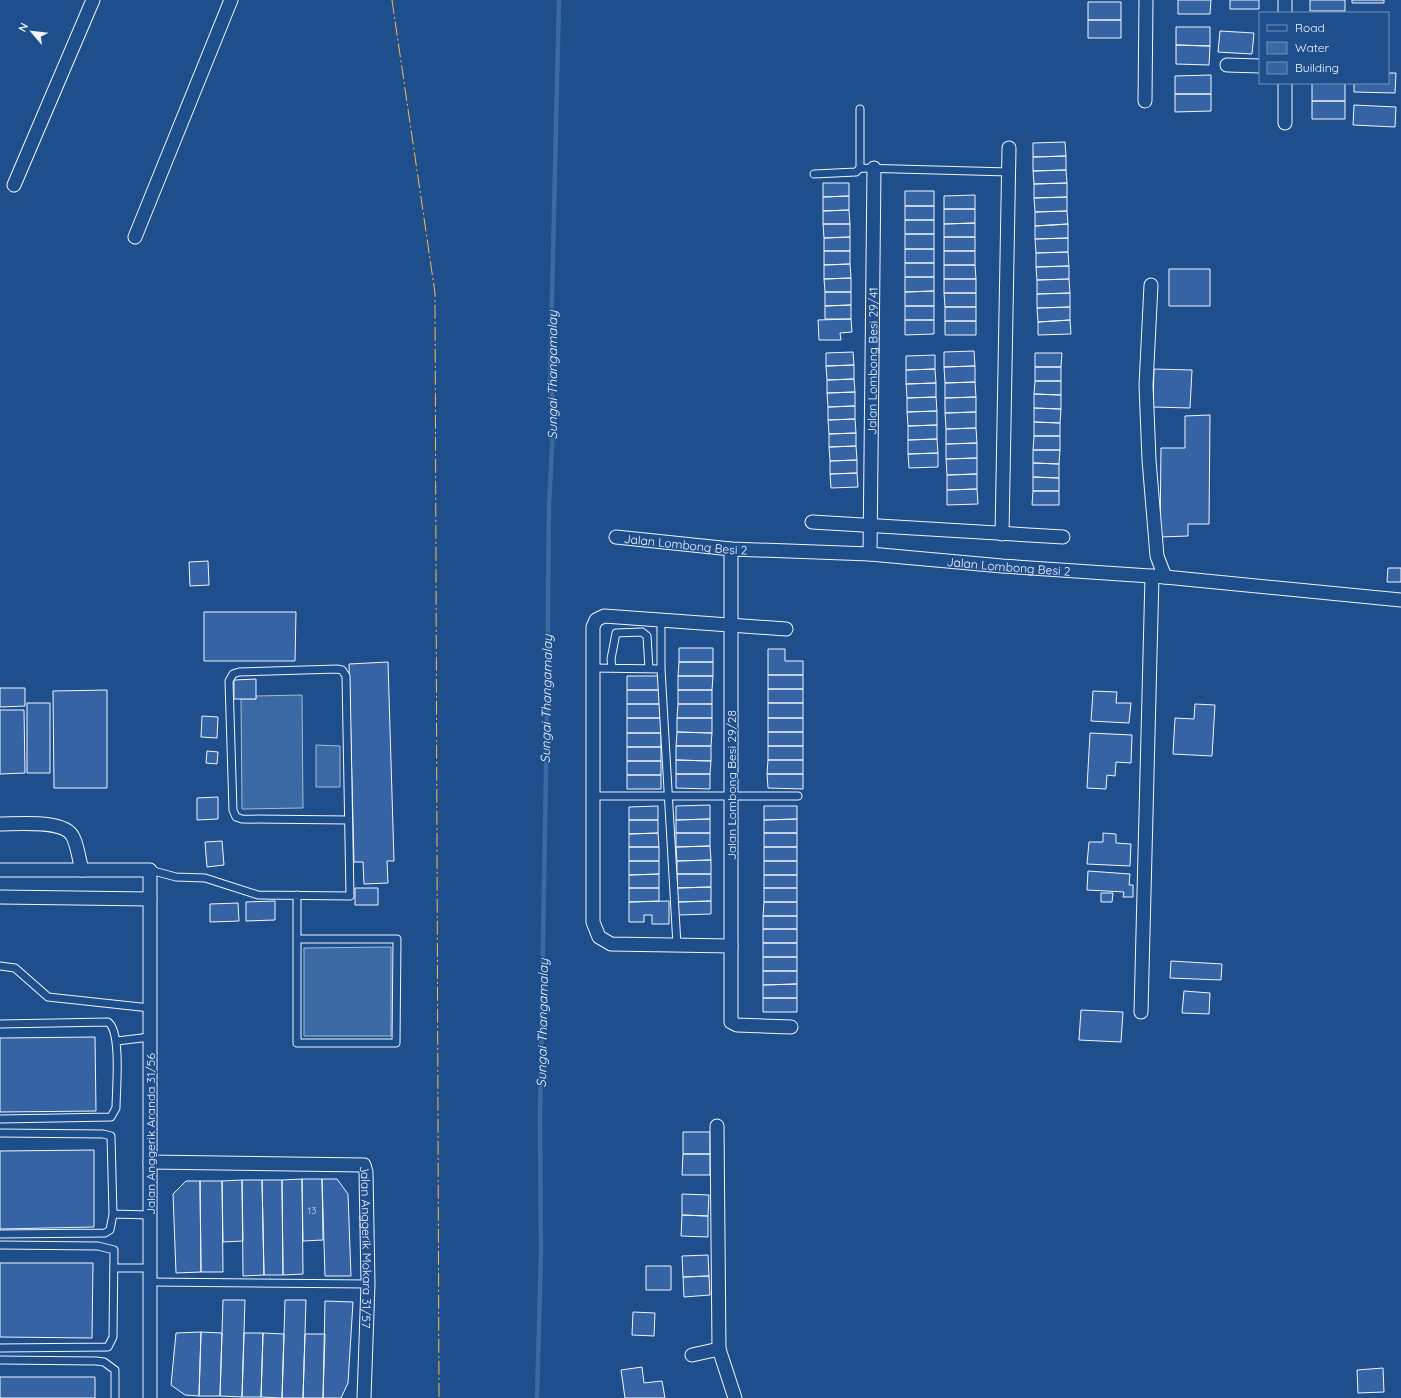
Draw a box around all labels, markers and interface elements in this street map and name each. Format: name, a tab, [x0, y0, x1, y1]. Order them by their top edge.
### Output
north arrow	[12, 12, 52, 52]
legend	[1259, 12, 1389, 84]
text: N	[15, 20, 31, 34]
text: Road	[1295, 20, 1325, 35]
text: Water	[1295, 40, 1330, 55]
text: Building	[1295, 60, 1339, 75]
street label: Jalan Lombong Besi 29/41	[864, 287, 880, 435]
water label: Sungai Thangamalay	[544, 310, 560, 440]
street label: Jalan Lombong Besi 2	[623, 530, 748, 557]
street label: Jalan Lombong Besi 2	[946, 554, 1071, 578]
water label: Sungai Thangamalay	[537, 634, 555, 764]
street label: Jalan Lombong Besi 29/28	[724, 710, 739, 860]
water label: Sungai Thangamalay	[533, 958, 551, 1088]
street label: Jalan Anggerik Aranda 31/56	[143, 1053, 158, 1215]
street label: Jalan Anggerik Mokara 31/57	[357, 1163, 376, 1329]
house number: 13	[308, 1204, 316, 1217]

